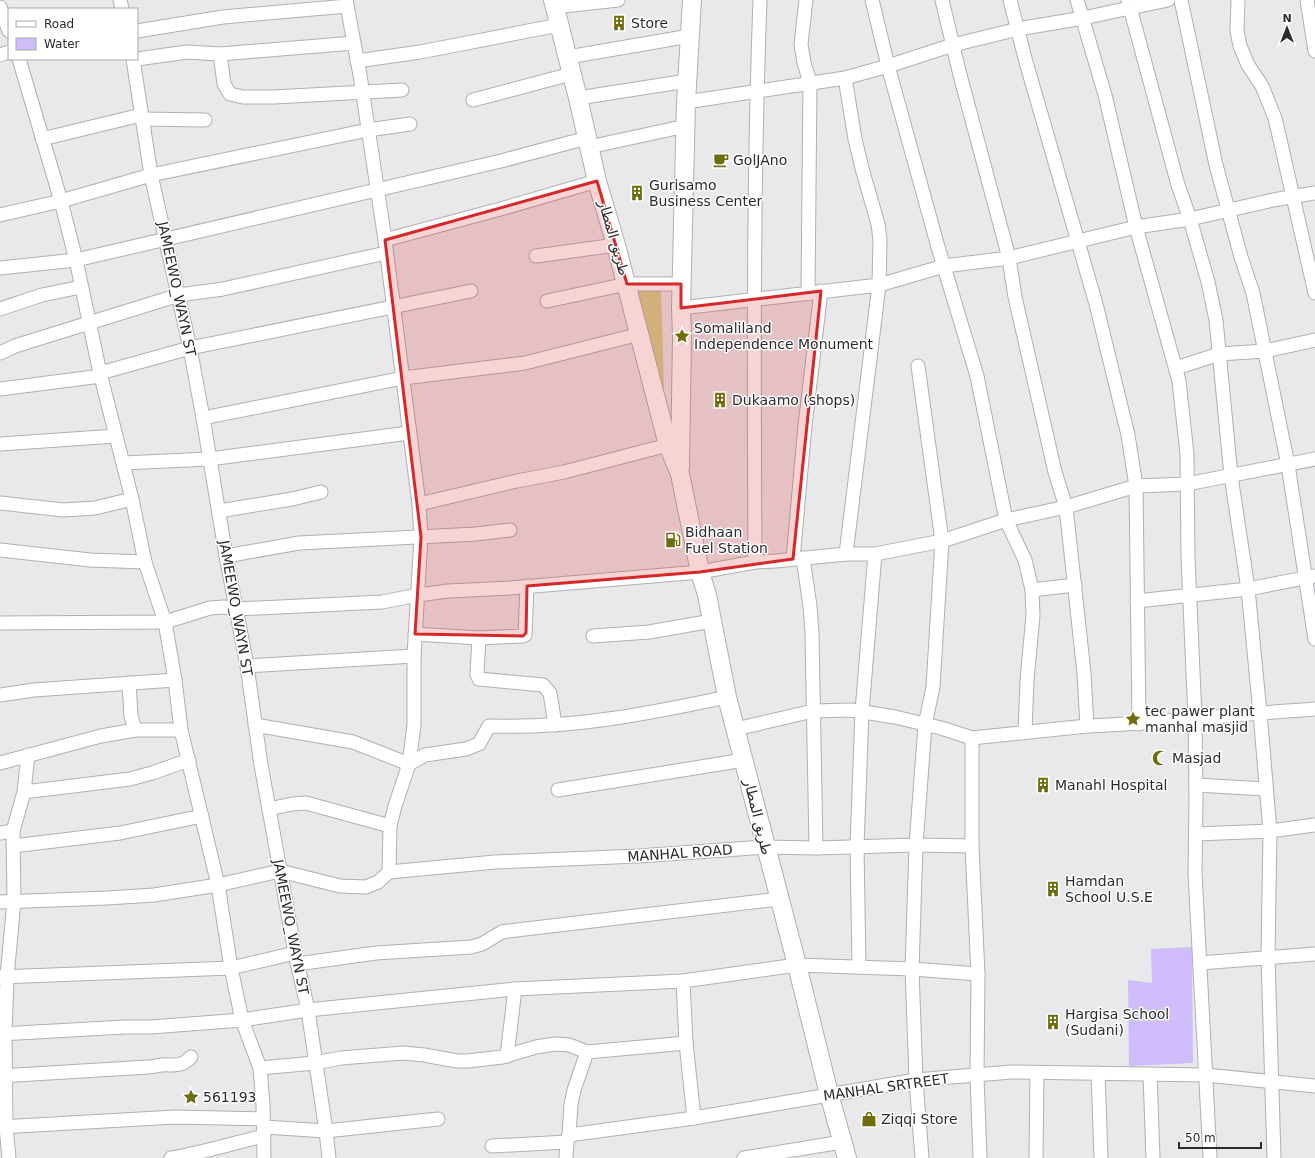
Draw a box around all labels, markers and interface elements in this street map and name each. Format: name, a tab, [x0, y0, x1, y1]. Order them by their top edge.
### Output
legend	[8, 8, 138, 60]
north arrow	[1267, 8, 1307, 48]
text: N	[1282, 12, 1292, 25]
building icon: Store	[610, 14, 628, 32]
place label: Store	[631, 15, 668, 31]
text: Road	[44, 17, 74, 31]
text: Water	[44, 37, 80, 51]
cafe icon: GolJAno	[712, 151, 730, 169]
place label: GolJAno	[733, 152, 787, 168]
place label: Gurisamo Business Center	[649, 177, 763, 209]
building icon: Gurisamo Business Center	[628, 184, 646, 202]
street label: طريق المطار	[594, 198, 632, 278]
street label: JAMEEWO_WAYN ST	[155, 219, 199, 358]
place label: Somaliland Independence Monument	[694, 320, 874, 352]
place icon: Somaliland Independence Monument	[673, 327, 691, 345]
building icon: Dukaamo (shops)	[711, 391, 729, 409]
place label: Dukaamo (shops)	[732, 392, 855, 408]
place label: Bidhaan Fuel Station	[685, 524, 768, 556]
fuel station icon: Bidhaan Fuel Station	[664, 531, 682, 549]
street label: JAMEEWO_WAYN ST	[216, 538, 256, 678]
place label: tec pawer plant manhal masjid	[1145, 703, 1255, 735]
place icon: tec pawer plant manhal masjid	[1124, 710, 1142, 728]
mosque icon: Masjad	[1151, 749, 1169, 767]
place label: Masjad	[1172, 750, 1221, 766]
street label: طريق المطار	[740, 776, 775, 857]
building icon: Manahl Hospital	[1034, 776, 1052, 794]
place label: Manahl Hospital	[1055, 777, 1167, 793]
street label: MANHAL ROAD	[627, 841, 733, 865]
street label: JAMEEWO_WAYN ST	[270, 857, 312, 996]
place label: Hamdan School U.S.E	[1065, 873, 1153, 905]
building icon: Hamdan School U.S.E	[1044, 880, 1062, 898]
place label: Hargisa School (Sudani)	[1065, 1006, 1169, 1038]
building icon: Hargisa School (Sudani)	[1044, 1013, 1062, 1031]
street label: MANHAL SRTREET	[822, 1070, 950, 1104]
place icon: 561193	[182, 1088, 200, 1106]
place label: 561193	[203, 1089, 256, 1105]
shop icon: Ziqqi Store	[860, 1110, 878, 1128]
place label: Ziqqi Store	[881, 1111, 958, 1127]
scale bar	[1179, 1124, 1261, 1150]
text: 50 m	[1185, 1131, 1216, 1145]

